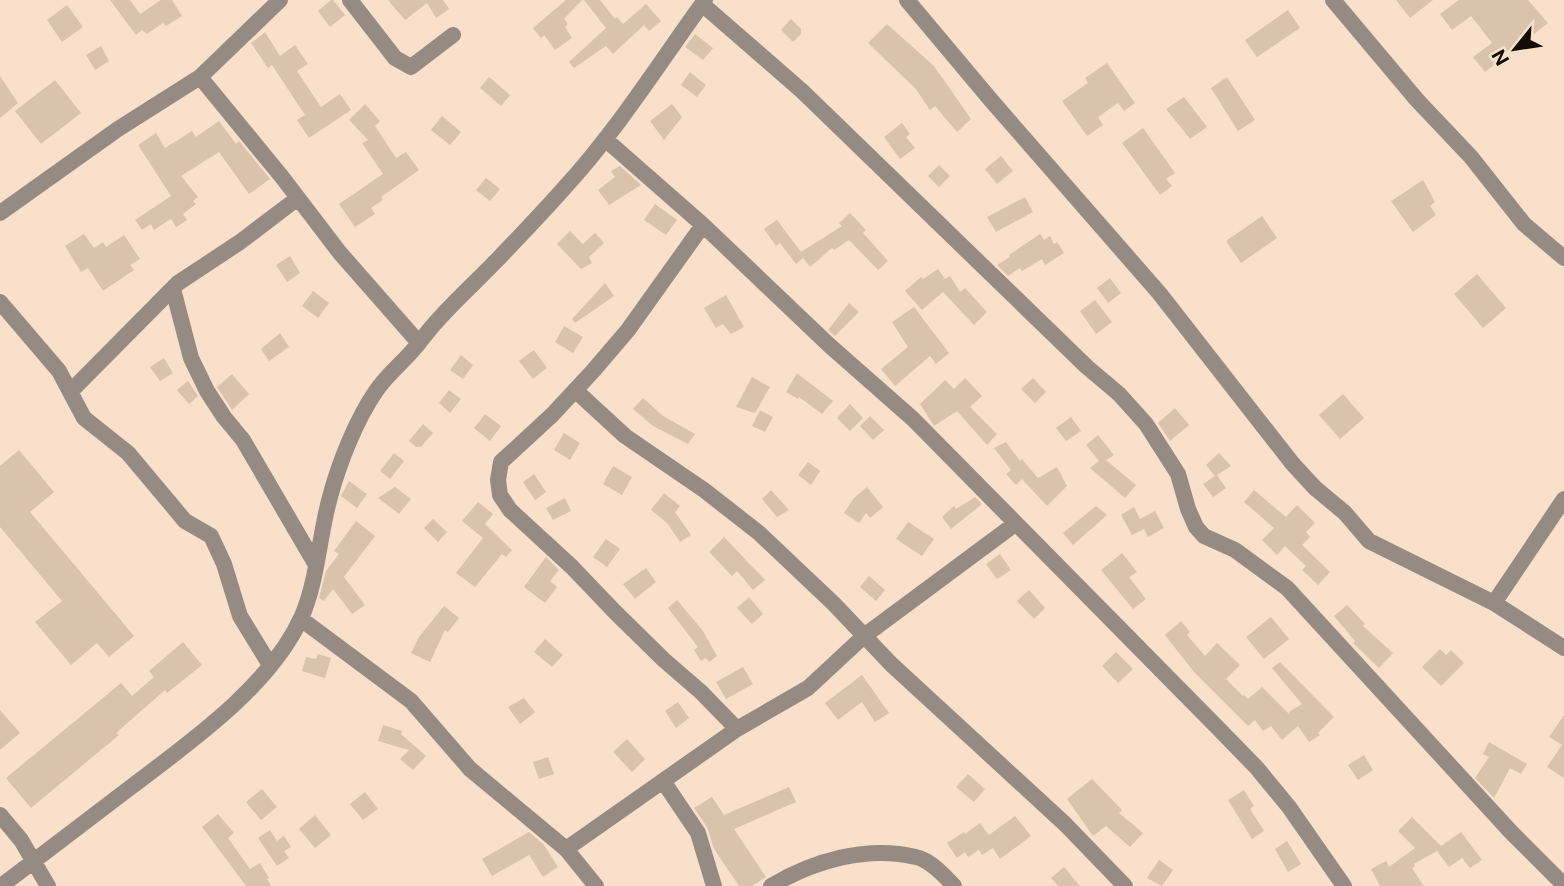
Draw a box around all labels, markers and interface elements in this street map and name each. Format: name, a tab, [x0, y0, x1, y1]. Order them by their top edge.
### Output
north arrow	[1480, 14, 1550, 84]
text: N	[1487, 46, 1514, 69]

